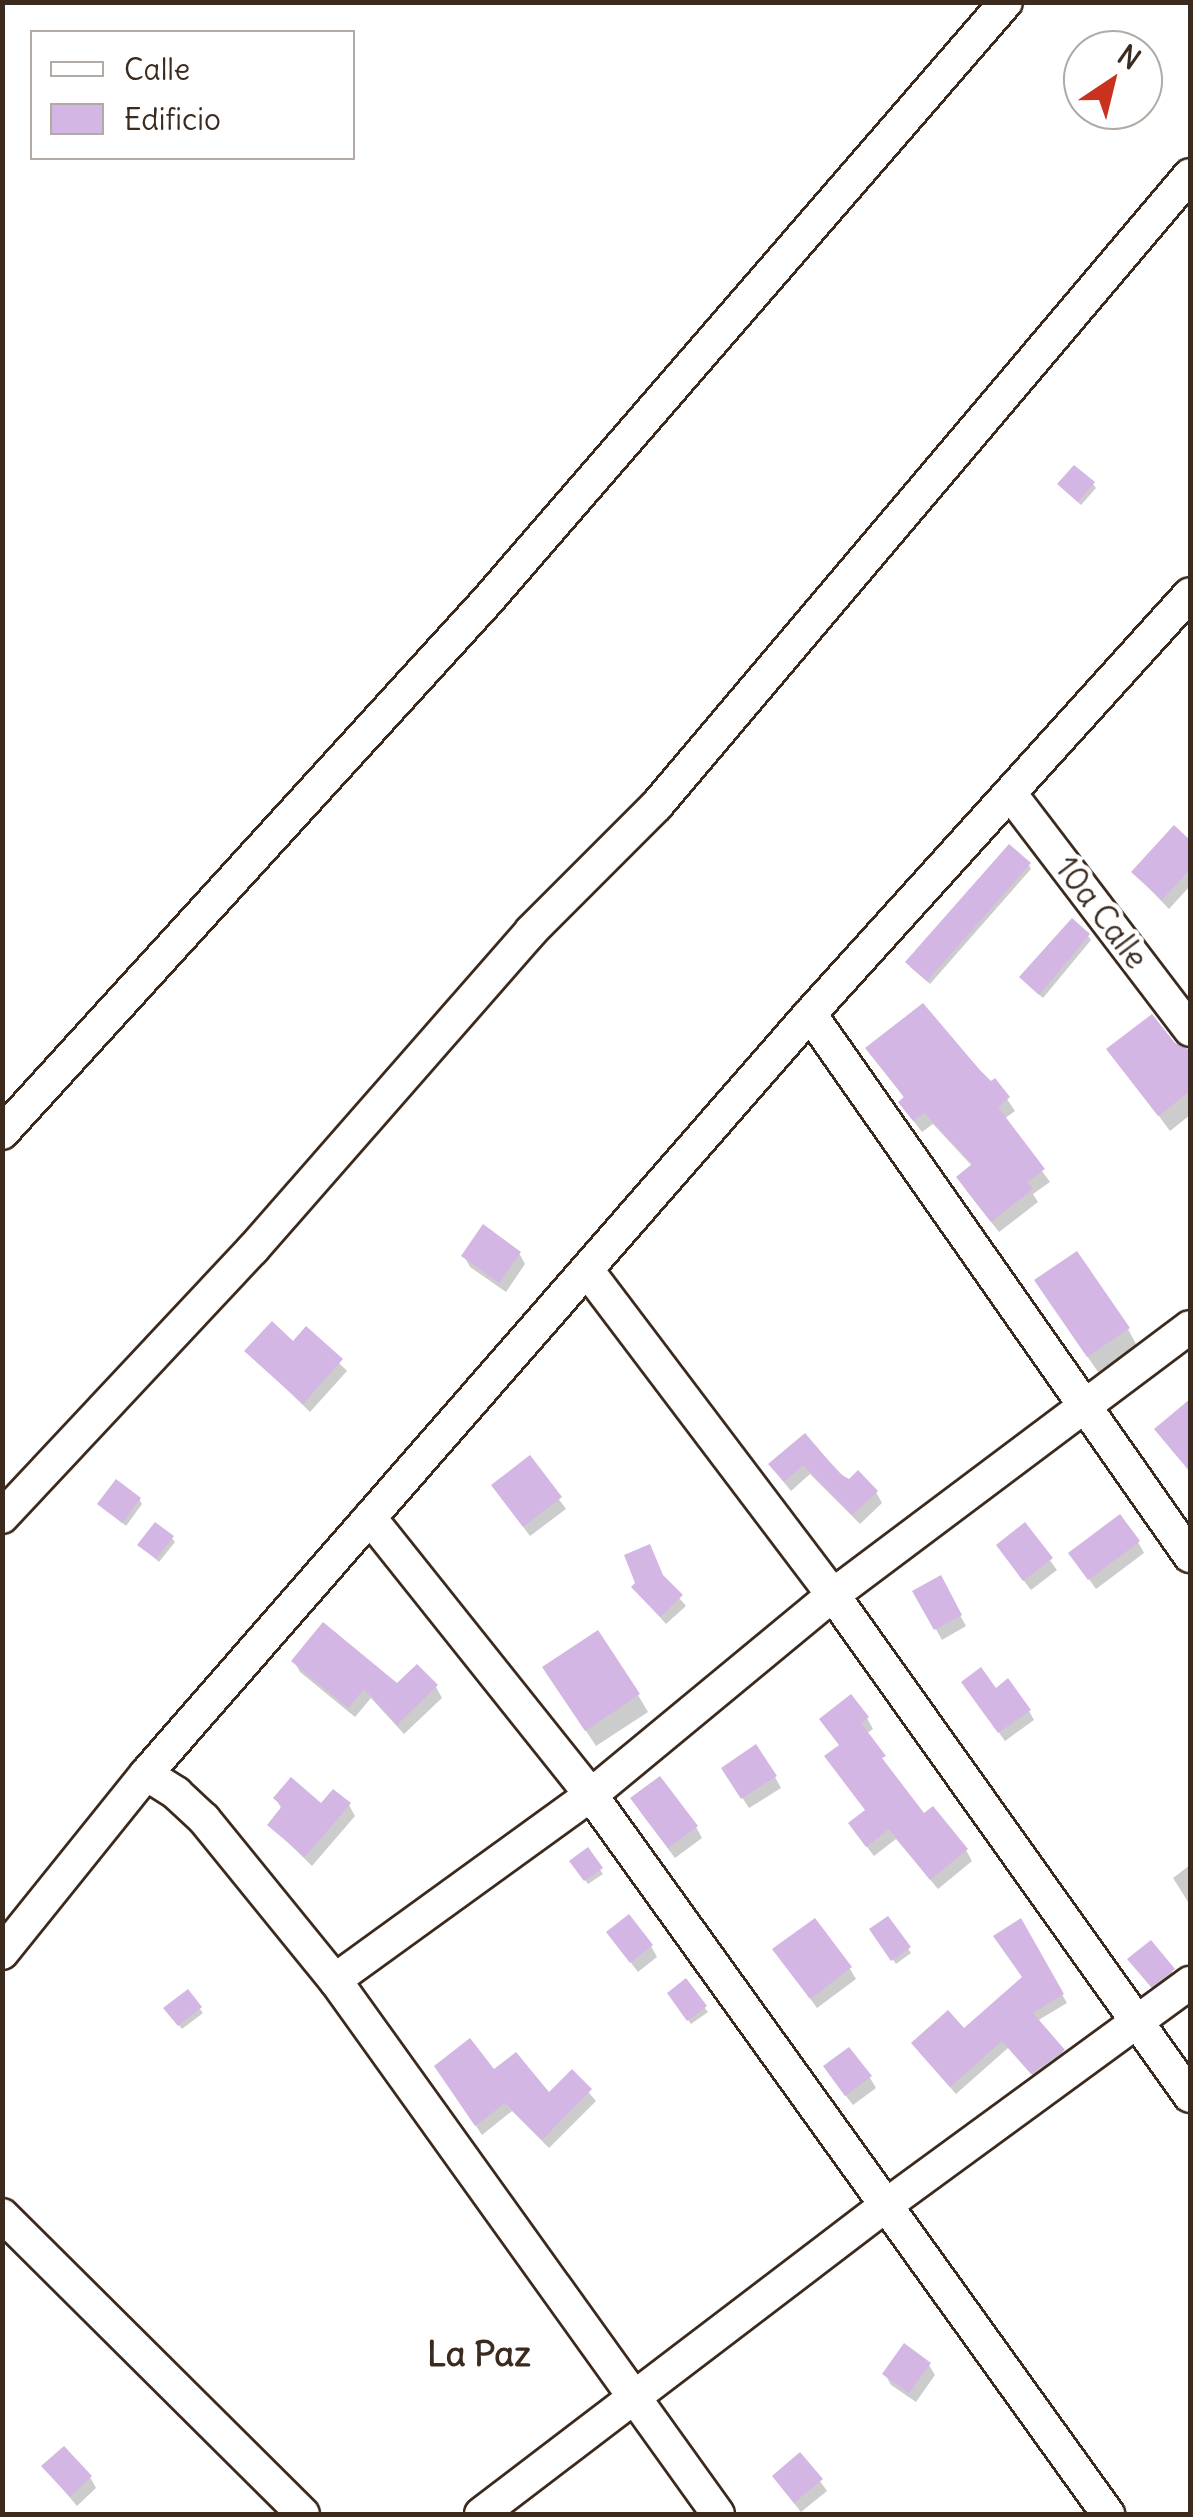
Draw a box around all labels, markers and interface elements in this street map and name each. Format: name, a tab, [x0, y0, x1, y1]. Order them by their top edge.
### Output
legend	[30, 30, 355, 160]
north arrow	[1063, 30, 1163, 130]
text: N	[1111, 37, 1147, 77]
text: Calle	[124, 50, 190, 88]
text: Edificio	[124, 100, 221, 138]
street label: 10a Calle	[1046, 849, 1156, 977]
district label: La Paz	[427, 2332, 531, 2374]

